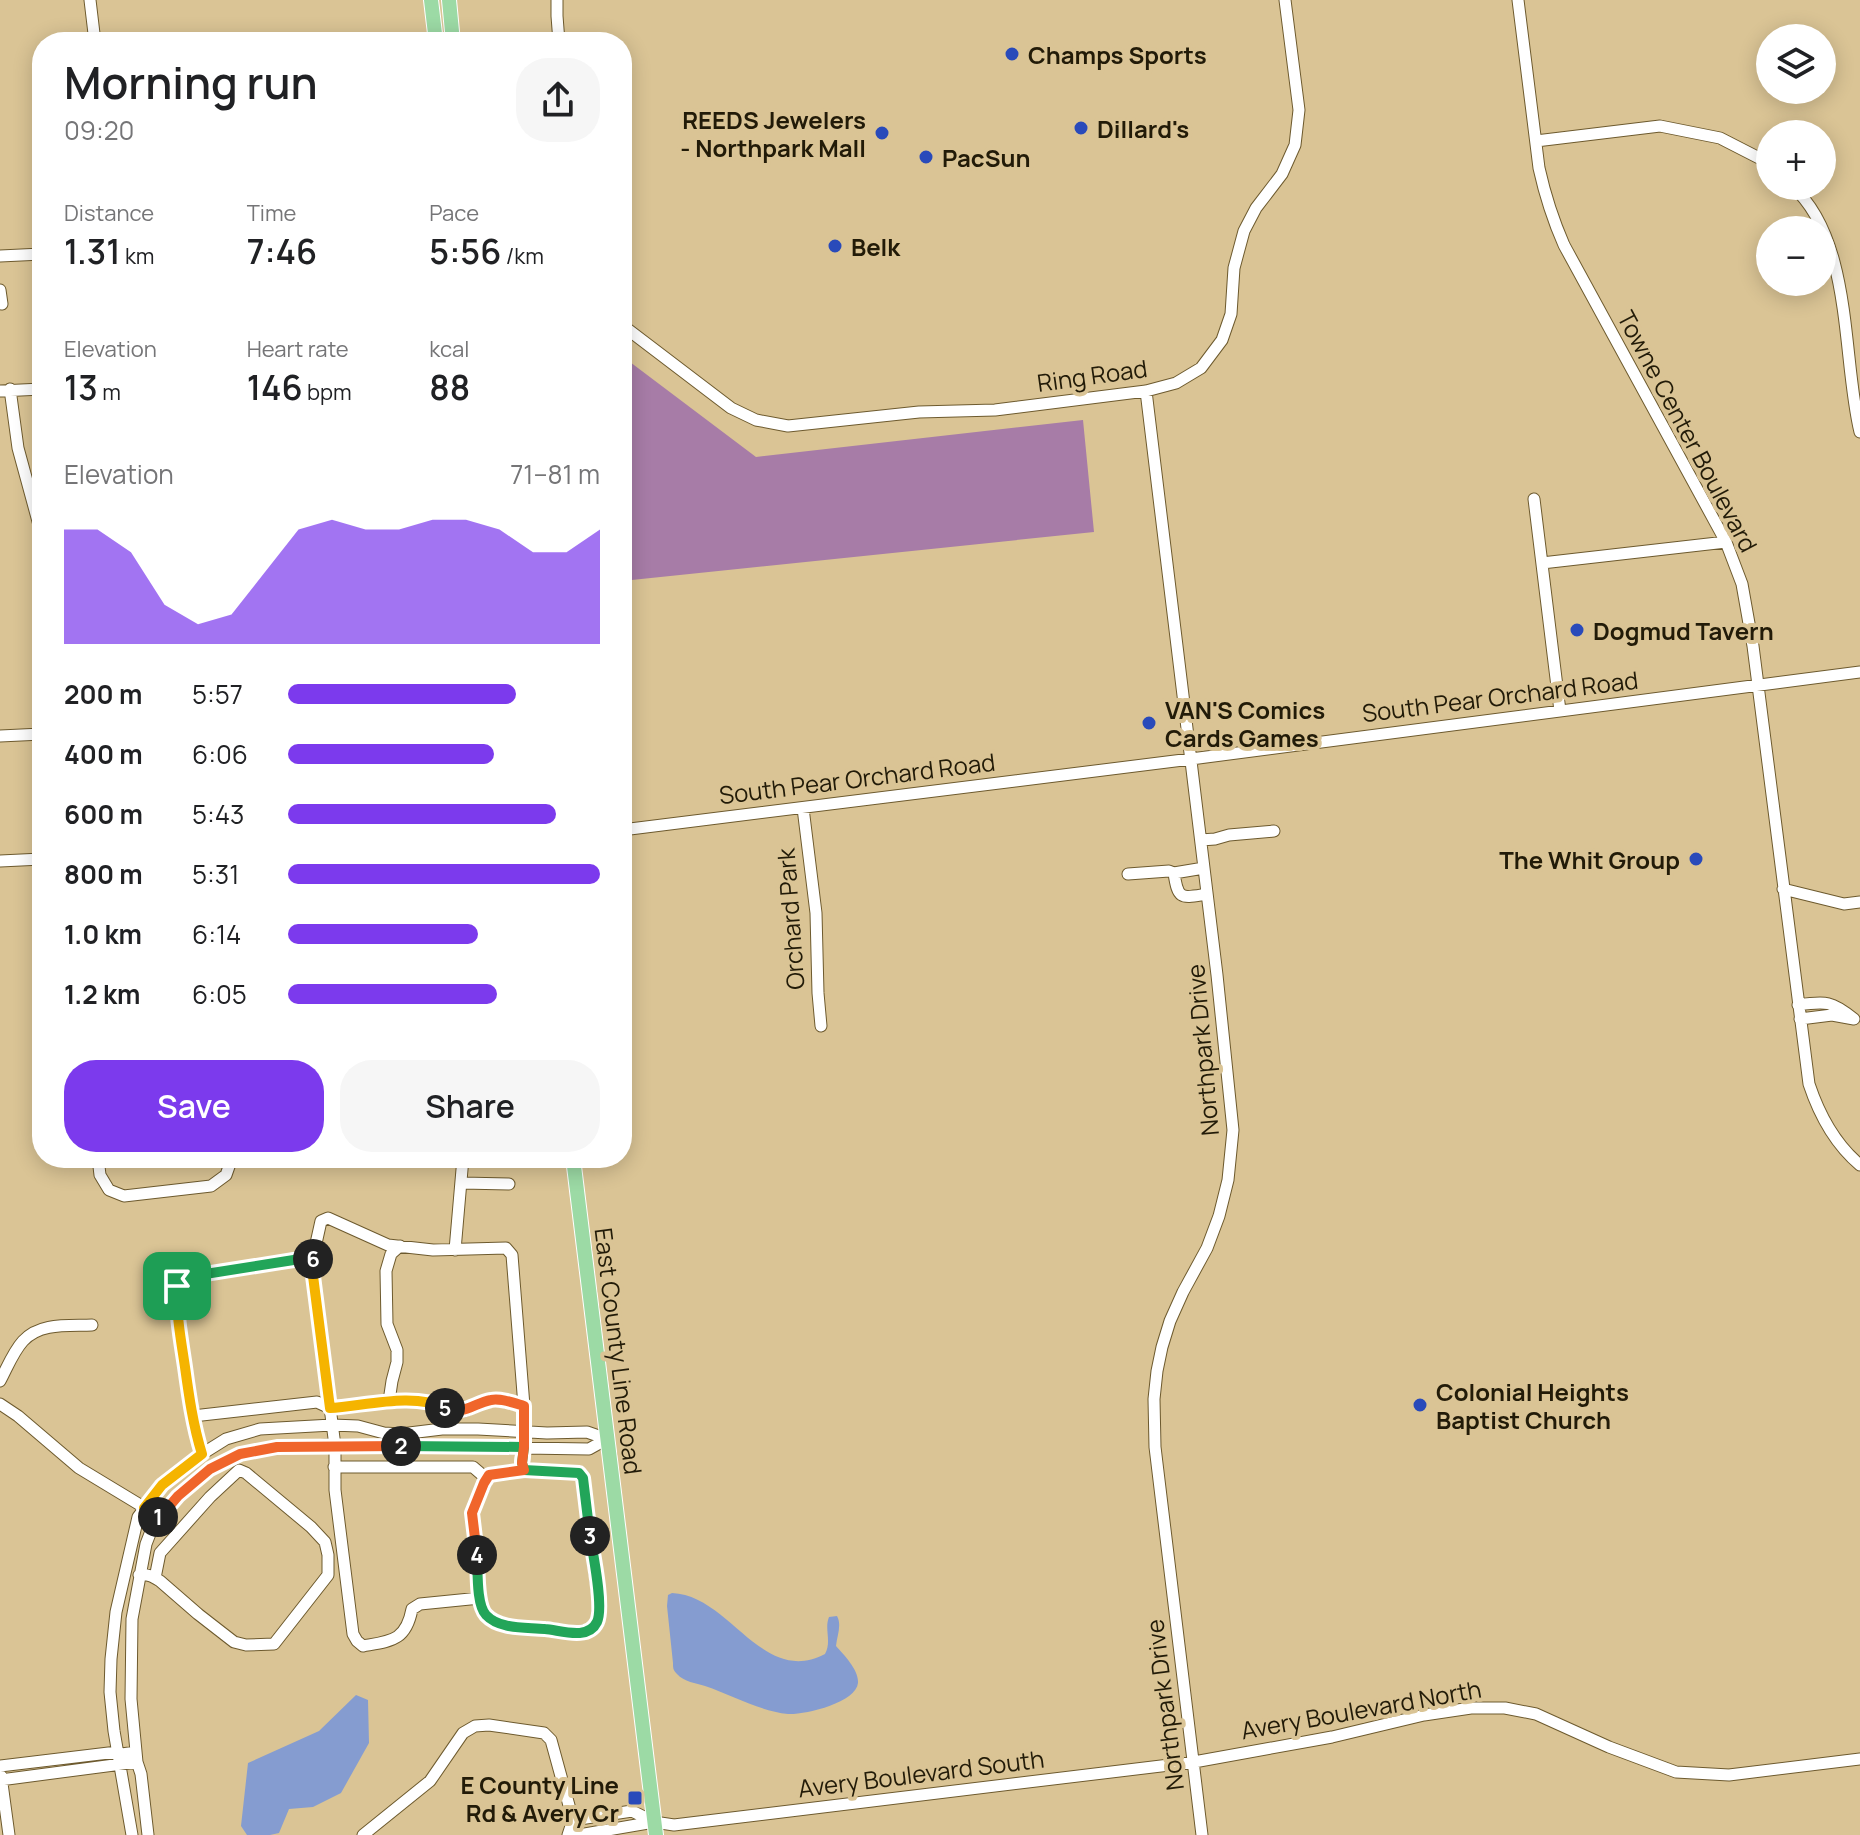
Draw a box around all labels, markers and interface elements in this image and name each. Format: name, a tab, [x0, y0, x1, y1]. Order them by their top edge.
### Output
map controls	[1756, 24, 1836, 296]
button: layers	[1756, 24, 1836, 104]
place label: Champs Sports	[1028, 38, 1207, 71]
marker: Champs Sports	[1003, 45, 1021, 63]
text: Morning run	[64, 52, 318, 112]
button: share	[516, 58, 600, 142]
place label: REEDS Jewelers - Northpark Mall	[680, 103, 866, 164]
text: 09:20	[64, 112, 134, 148]
place label: Dillard's	[1097, 112, 1189, 145]
marker: Dillard's	[1072, 119, 1090, 137]
button: +	[1756, 120, 1836, 200]
marker: REEDS Jewelers - Northpark Mall	[873, 124, 891, 142]
place label: PacSun	[942, 141, 1030, 174]
marker: PacSun	[917, 148, 935, 166]
text: Distance	[64, 198, 154, 228]
text: Time	[247, 198, 296, 228]
text: Pace	[429, 198, 479, 228]
button: −	[1756, 216, 1836, 296]
text: 1.31	[64, 228, 121, 274]
text: 7:46	[247, 228, 317, 274]
text: 5:56	[429, 228, 501, 274]
place label: Belk	[851, 230, 901, 263]
marker: Belk	[826, 237, 844, 255]
text: km	[121, 241, 155, 271]
text: /km	[501, 241, 544, 271]
street label: Towne Center Boulevard	[1610, 304, 1766, 558]
text: Elevation	[64, 334, 157, 364]
text: Heart rate	[247, 334, 349, 364]
text: kcal	[429, 334, 469, 364]
street label: Ring Road	[1035, 351, 1149, 399]
text: 13	[64, 364, 98, 410]
text: 146	[247, 364, 303, 410]
text: 88	[429, 364, 470, 410]
text: m	[98, 377, 121, 407]
text: bpm	[303, 377, 352, 407]
text: Elevation	[64, 456, 174, 492]
text: 71–81 m	[510, 456, 600, 492]
place label: Dogmud Tavern	[1593, 614, 1774, 647]
marker: Dogmud Tavern	[1568, 621, 1586, 639]
street label: South Pear Orchard Road	[1360, 663, 1640, 729]
text: 200 m	[64, 676, 142, 712]
text: 5:57	[192, 676, 243, 712]
place label: VAN'S Comics Cards Games	[1165, 693, 1325, 754]
marker: VAN'S Comics Cards Games	[1140, 714, 1158, 732]
text: 400 m	[64, 736, 143, 772]
text: 6:06	[192, 736, 248, 772]
street label: South Pear Orchard Road	[717, 745, 997, 811]
text: 600 m	[64, 796, 143, 832]
text: 5:43	[192, 796, 245, 832]
place label: The Whit Group	[1499, 843, 1680, 876]
street label: Orchard Park	[769, 846, 811, 991]
marker: The Whit Group	[1687, 850, 1705, 868]
text: 800 m	[64, 856, 143, 892]
text: 5:31	[192, 856, 239, 892]
text: 1.0 km	[64, 916, 142, 952]
text: 6:14	[192, 916, 241, 952]
street label: Northpark Drive	[1178, 963, 1226, 1137]
text: 1.2 km	[64, 976, 140, 1012]
text: 6:05	[192, 976, 247, 1012]
button: Save	[64, 1060, 324, 1152]
button: Share	[340, 1060, 600, 1152]
street label: East County Line Road	[587, 1226, 651, 1476]
pin: 6	[293, 1239, 333, 1279]
text: 6	[306, 1244, 320, 1274]
pin	[143, 1252, 211, 1320]
icon: arrive	[155, 1264, 199, 1308]
place label: Colonial Heights Baptist Church	[1436, 1375, 1629, 1436]
pin: 5	[425, 1388, 465, 1428]
text: 5	[439, 1393, 451, 1423]
marker: Colonial Heights Baptist Church	[1411, 1396, 1429, 1414]
pin: 2	[381, 1426, 421, 1466]
text: 2	[394, 1431, 408, 1461]
pin: 1	[138, 1497, 178, 1537]
text: 1	[153, 1502, 163, 1532]
pin: 3	[570, 1516, 610, 1556]
text: 3	[584, 1521, 596, 1551]
pin: 4	[457, 1535, 497, 1575]
text: 4	[470, 1540, 484, 1570]
street label: Northpark Drive	[1137, 1618, 1191, 1792]
street label: Avery Boulevard North	[1238, 1672, 1484, 1746]
street label: Avery Boulevard South	[796, 1742, 1046, 1804]
place label: E County Line Rd & Avery Cr	[461, 1768, 619, 1829]
marker: E County Line Rd & Avery Cr	[626, 1789, 644, 1807]

